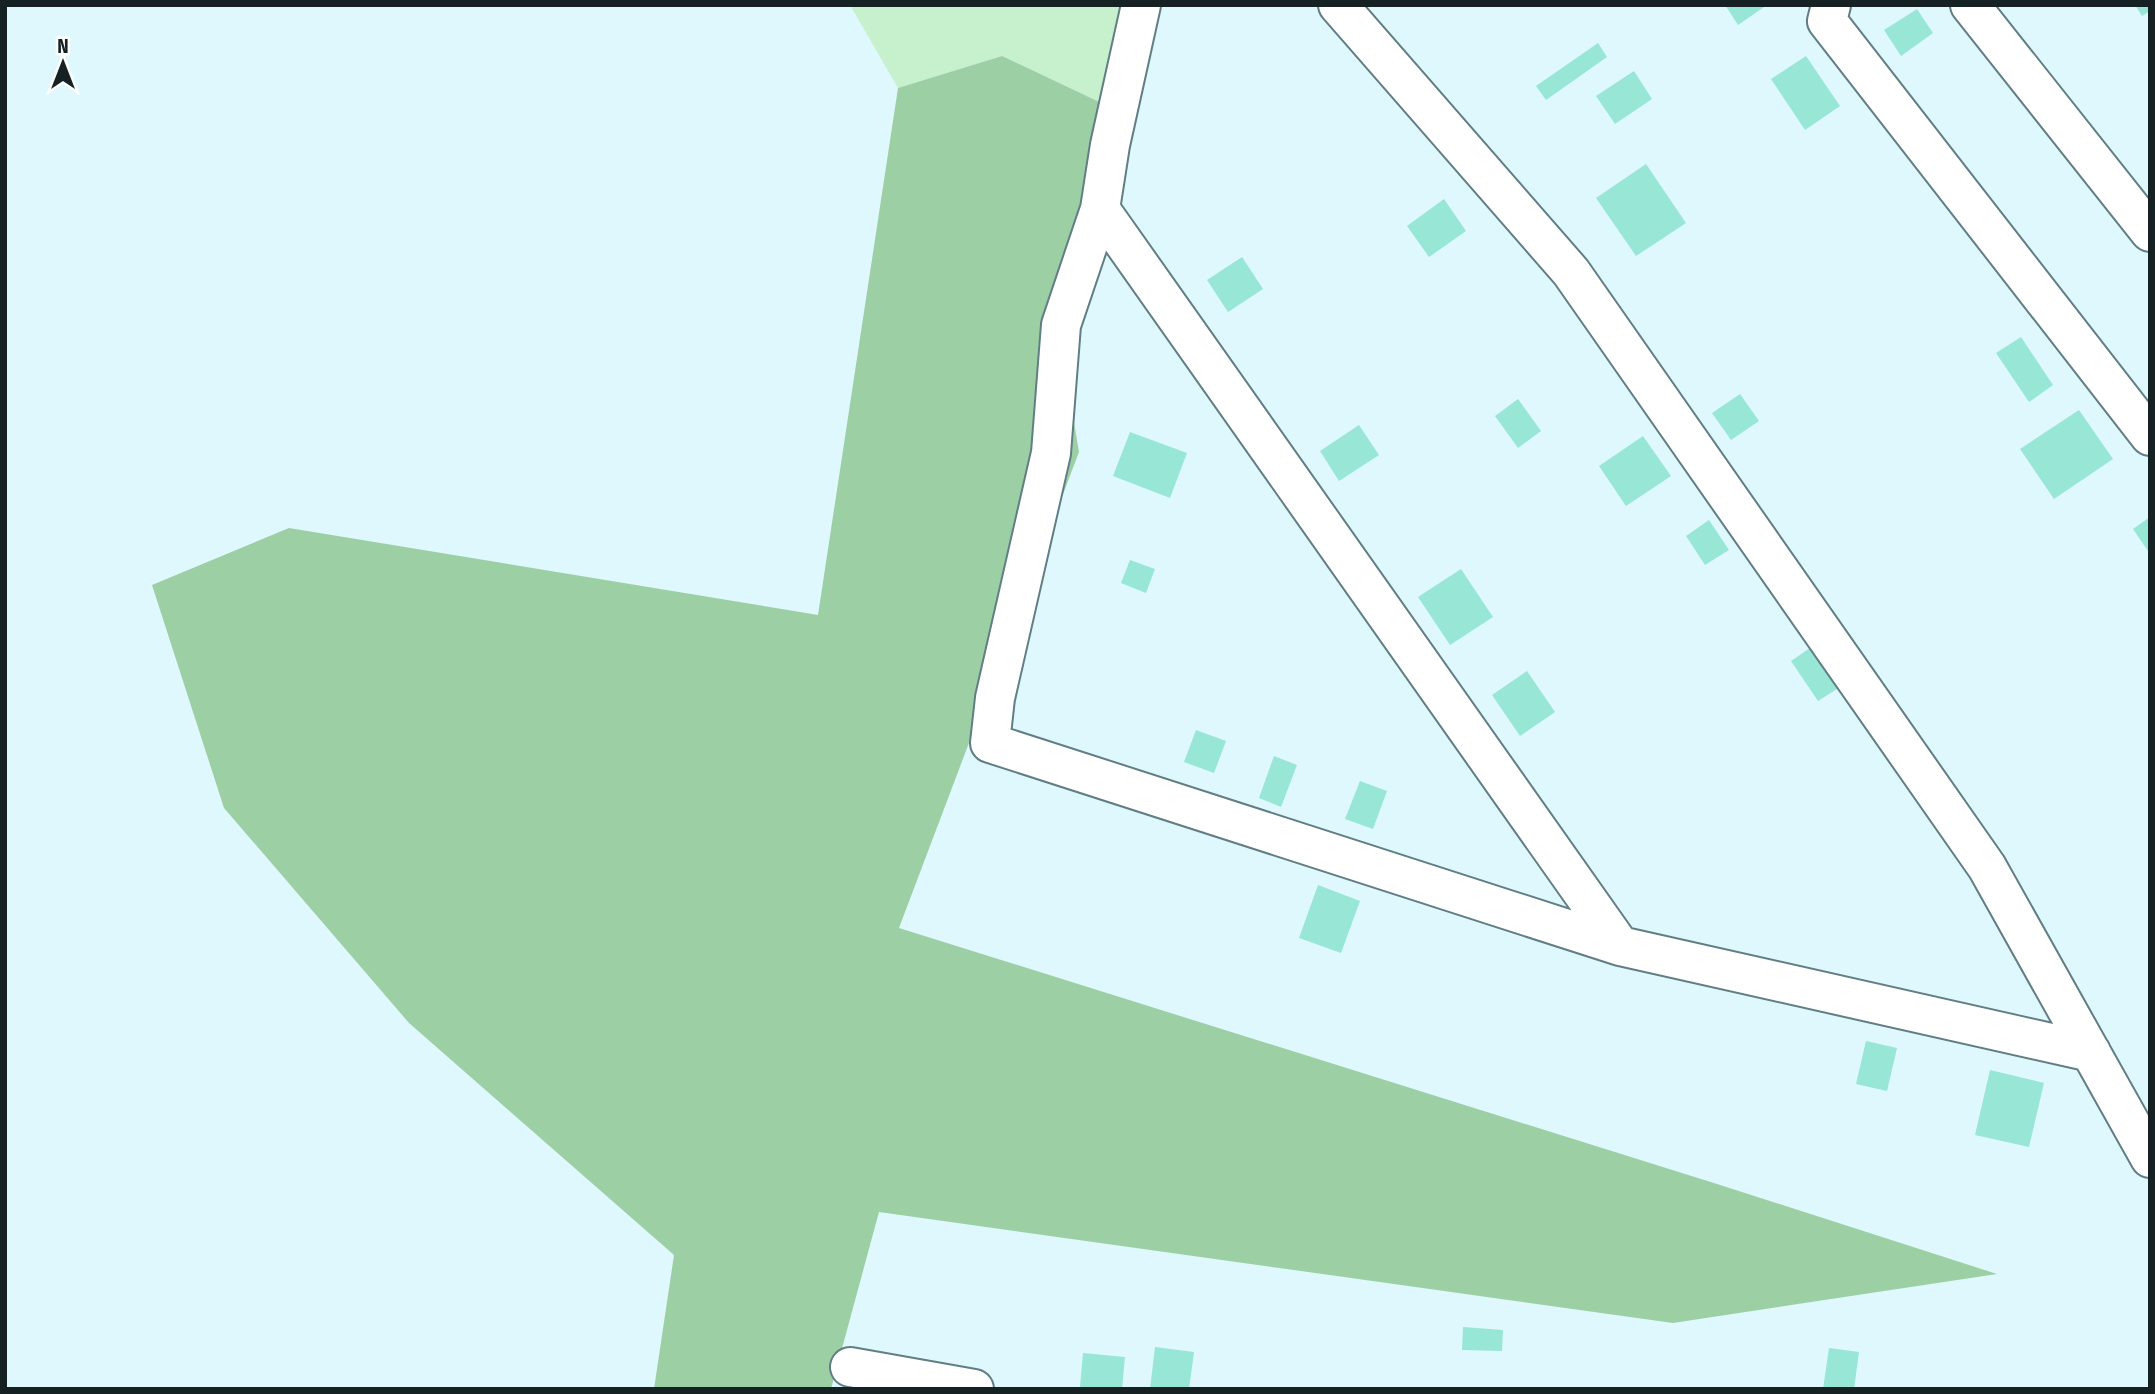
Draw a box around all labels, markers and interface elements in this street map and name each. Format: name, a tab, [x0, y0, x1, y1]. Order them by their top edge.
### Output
north arrow	[28, 28, 98, 98]
text: N	[57, 35, 69, 58]

